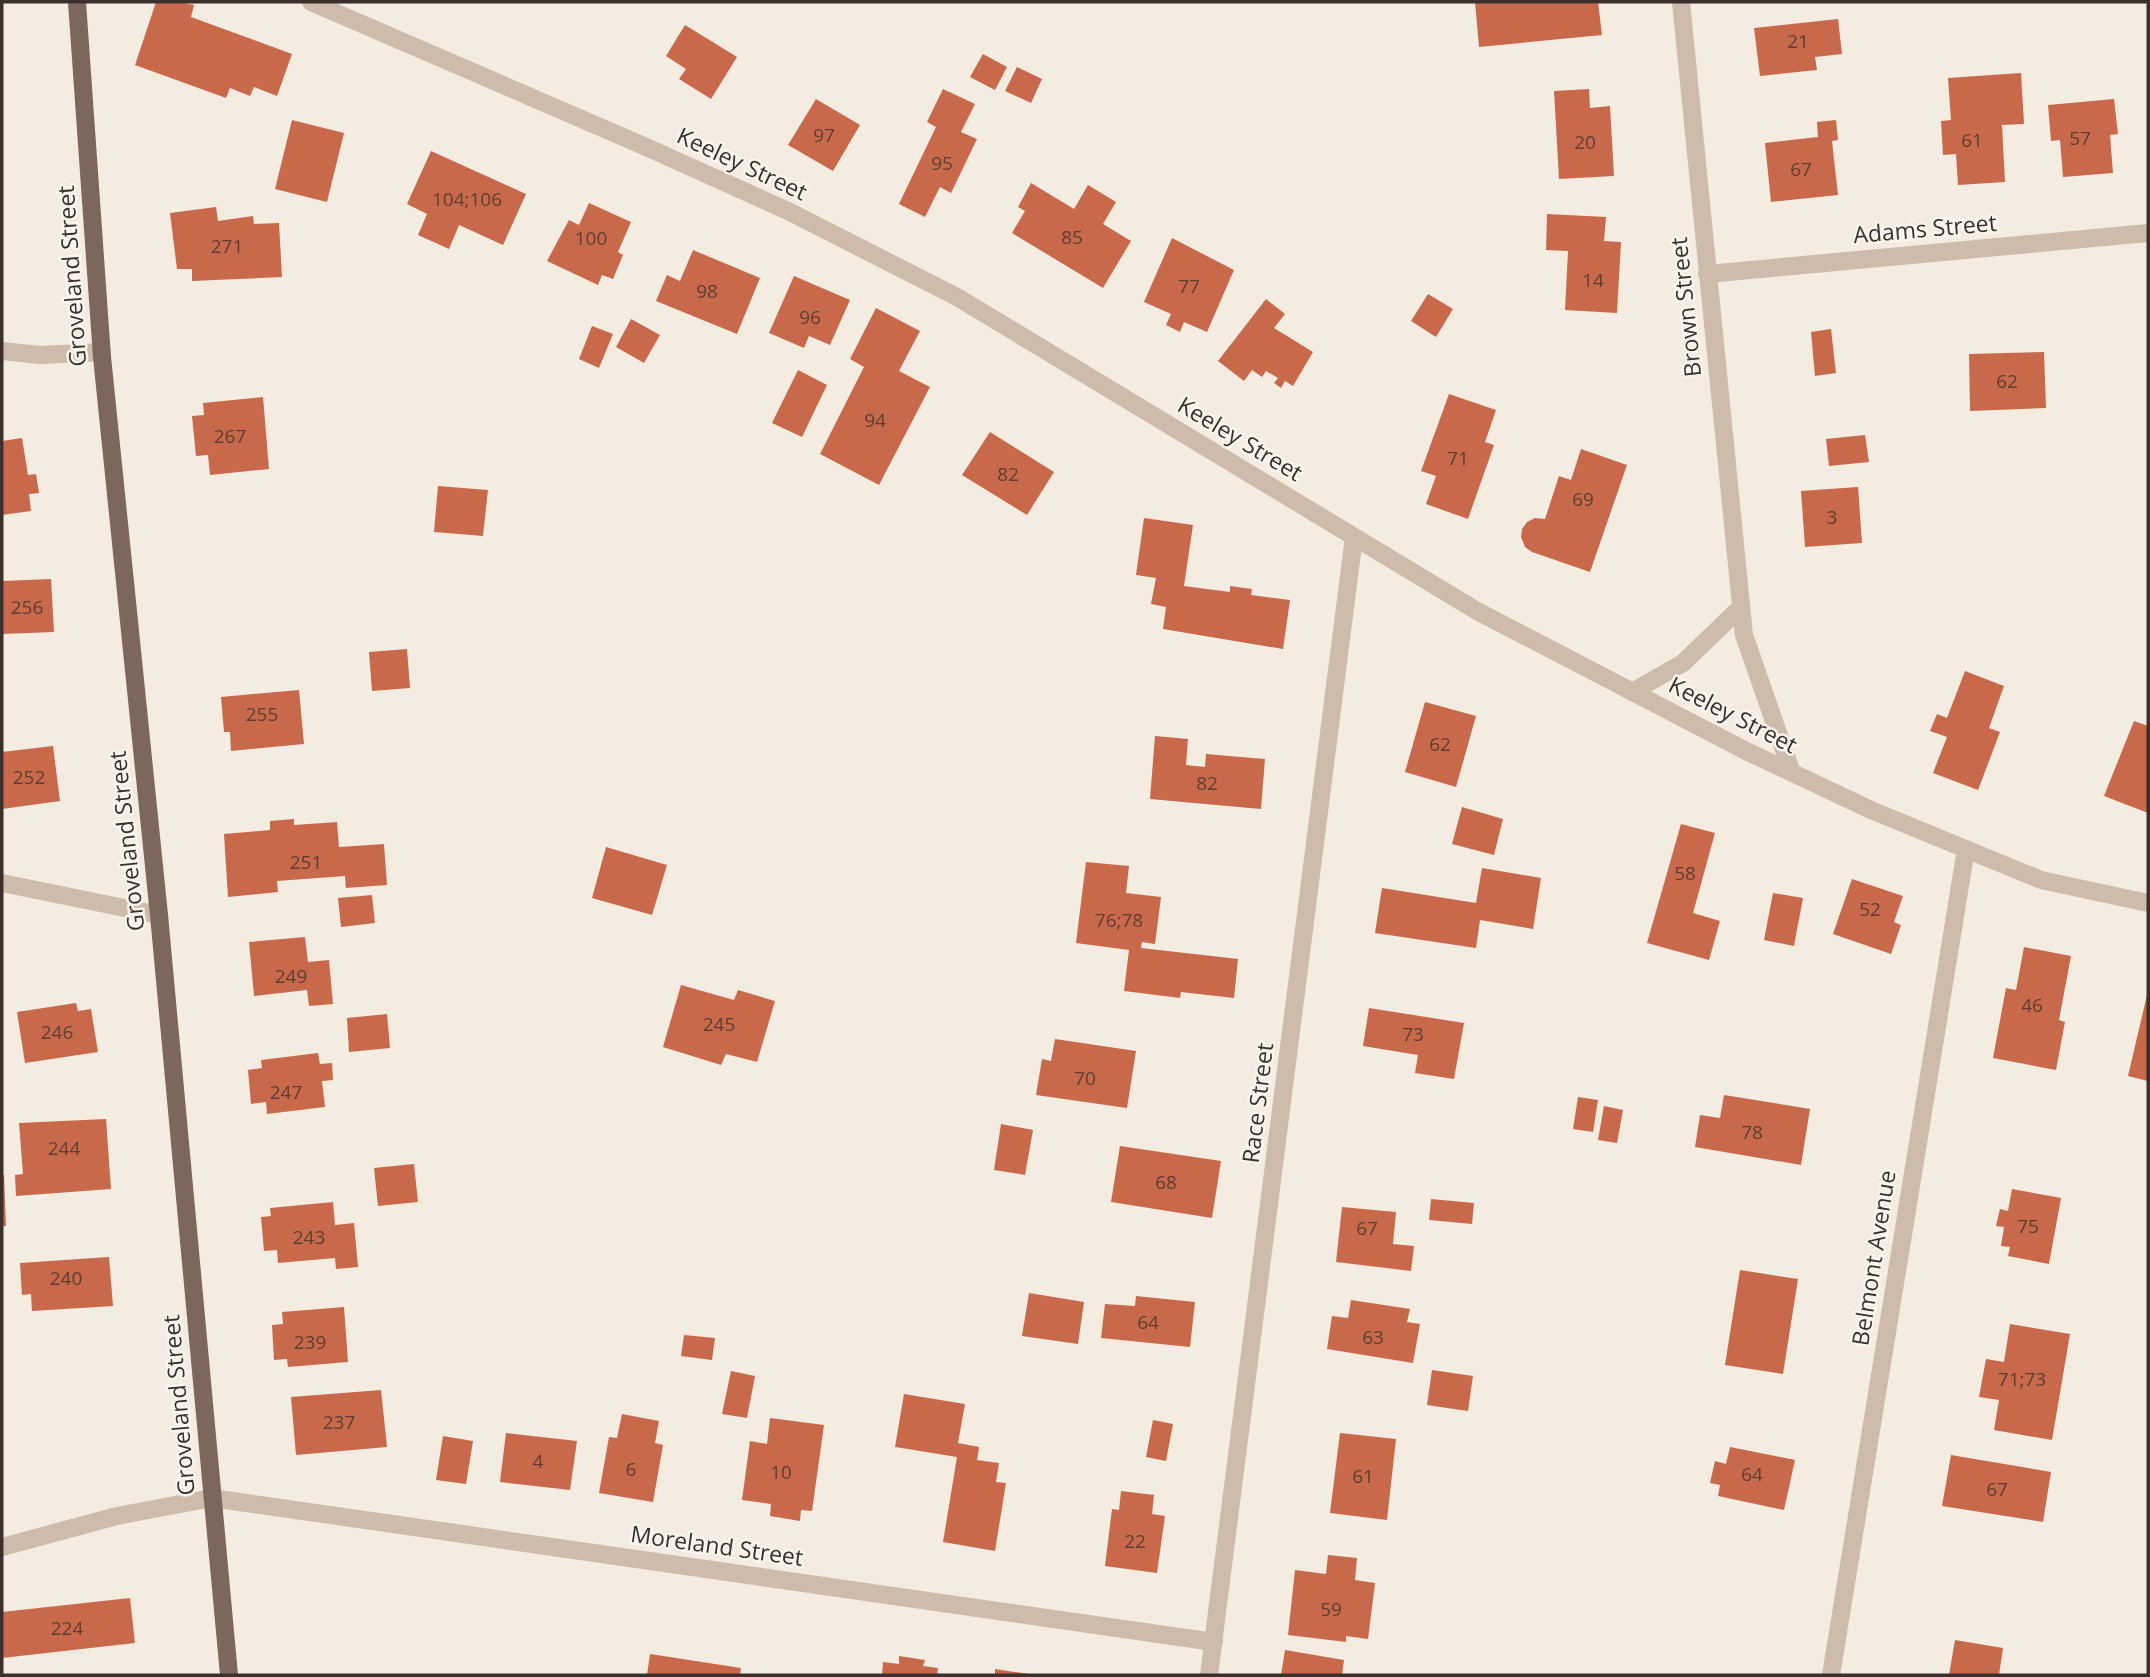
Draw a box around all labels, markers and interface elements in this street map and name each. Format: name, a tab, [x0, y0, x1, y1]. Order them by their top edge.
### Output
house number: 21	[1787, 28, 1809, 54]
street label: Keeley Street	[672, 119, 813, 207]
house number: 97	[813, 122, 835, 148]
house number: 57	[2069, 125, 2091, 151]
house number: 61	[1961, 127, 1983, 153]
house number: 20	[1574, 129, 1596, 155]
house number: 95	[931, 150, 953, 176]
house number: 67	[1790, 156, 1812, 182]
street label: Groveland Street	[49, 185, 93, 368]
house number: 104;106	[432, 186, 502, 212]
street label: Adams Street	[1852, 206, 1998, 250]
house number: 85	[1061, 224, 1083, 250]
house number: 100	[575, 225, 607, 251]
house number: 271	[211, 233, 243, 259]
street label: Brown Street	[1662, 236, 1708, 379]
house number: 14	[1582, 267, 1604, 293]
house number: 77	[1178, 273, 1200, 299]
house number: 98	[696, 278, 718, 304]
house number: 96	[799, 304, 821, 330]
house number: 62	[1996, 368, 2018, 394]
street label: Keeley Street	[1172, 388, 1309, 488]
house number: 94	[864, 407, 886, 433]
house number: 267	[214, 423, 246, 449]
house number: 71	[1447, 445, 1469, 471]
house number: 82	[997, 461, 1019, 487]
house number: 69	[1572, 486, 1594, 512]
house number: 3	[1827, 504, 1837, 530]
house number: 256	[11, 594, 43, 620]
street label: Keeley Street	[1664, 668, 1803, 760]
house number: 255	[246, 701, 278, 727]
house number: 62	[1429, 731, 1451, 757]
street label: Groveland Street	[101, 749, 151, 933]
house number: 252	[13, 764, 45, 790]
house number: 82	[1196, 770, 1218, 796]
house number: 251	[290, 849, 322, 875]
house number: 58	[1674, 860, 1696, 886]
house number: 52	[1859, 896, 1881, 922]
house number: 76;78	[1095, 907, 1143, 933]
house number: 249	[275, 963, 307, 989]
house number: 46	[2021, 992, 2043, 1018]
house number: 245	[703, 1011, 735, 1037]
house number: 246	[41, 1019, 73, 1045]
house number: 73	[1402, 1021, 1424, 1047]
street label: Race Street	[1234, 1041, 1280, 1165]
house number: 70	[1074, 1065, 1096, 1091]
house number: 247	[270, 1079, 302, 1105]
house number: 78	[1741, 1119, 1763, 1145]
house number: 244	[48, 1135, 80, 1161]
street label: Belmont Avenue	[1843, 1168, 1903, 1348]
house number: 68	[1155, 1169, 1177, 1195]
house number: 75	[2017, 1213, 2039, 1239]
house number: 67	[1356, 1215, 1378, 1241]
house number: 243	[293, 1224, 325, 1250]
house number: 240	[50, 1265, 82, 1291]
house number: 64	[1137, 1309, 1159, 1335]
street label: Groveland Street	[154, 1313, 202, 1497]
house number: 63	[1362, 1324, 1384, 1350]
house number: 239	[294, 1329, 326, 1355]
house number: 71;73	[1998, 1366, 2046, 1392]
house number: 237	[323, 1409, 355, 1435]
house number: 4	[533, 1448, 544, 1474]
house number: 6	[626, 1456, 636, 1482]
house number: 10	[770, 1459, 792, 1485]
house number: 64	[1741, 1461, 1763, 1487]
house number: 61	[1352, 1463, 1374, 1489]
house number: 67	[1986, 1476, 2008, 1502]
street label: Moreland Street	[629, 1517, 805, 1573]
house number: 22	[1124, 1528, 1146, 1554]
house number: 59	[1320, 1596, 1342, 1622]
house number: 224	[51, 1615, 83, 1641]

